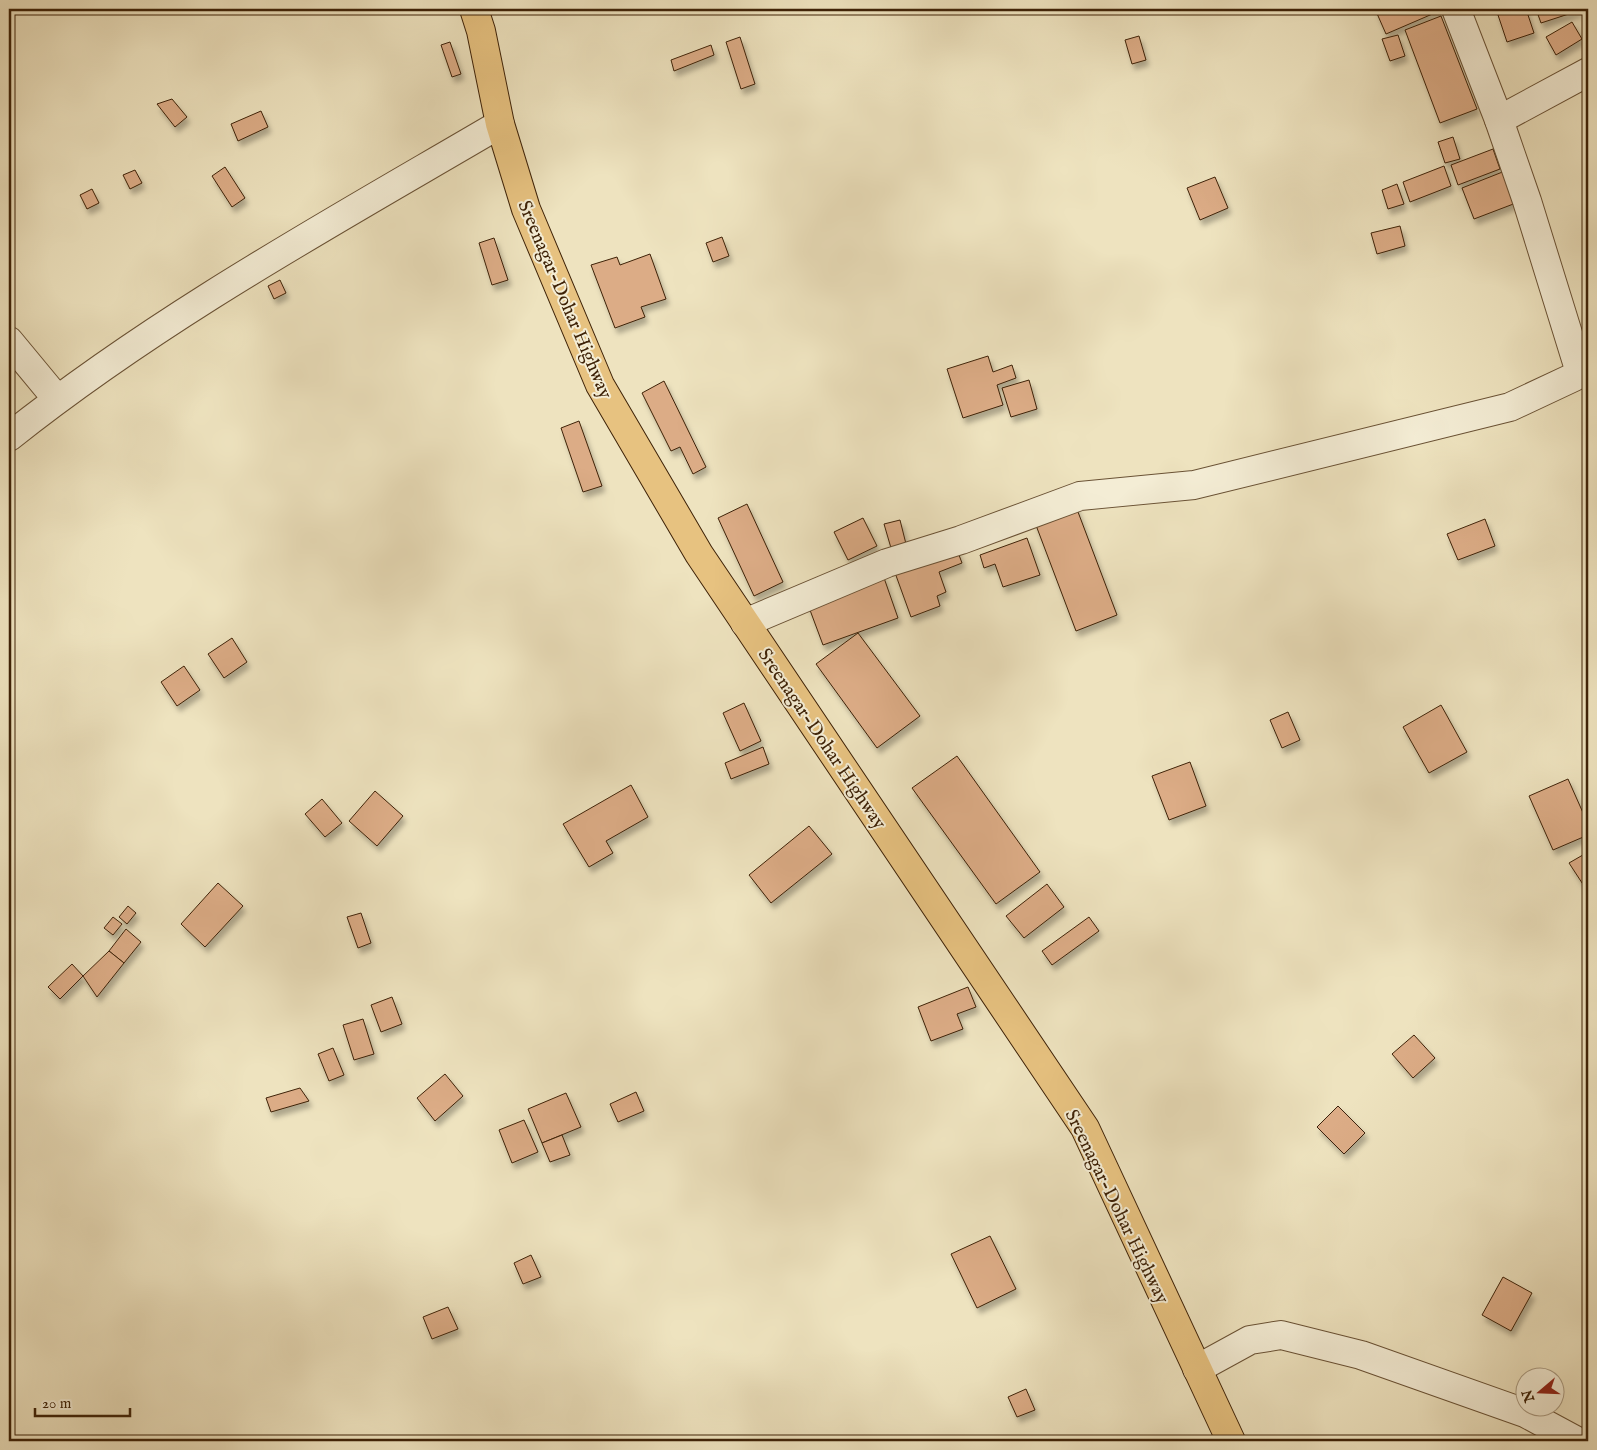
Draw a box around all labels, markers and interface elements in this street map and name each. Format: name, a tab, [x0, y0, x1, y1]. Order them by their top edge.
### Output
street label: Sreenagar-Dohar Highway	[511, 197, 617, 403]
street label: Sreenagar-Dohar Highway	[752, 644, 891, 835]
street label: Sreenagar-Dohar Highway	[1059, 1106, 1174, 1308]
north arrow	[1514, 1368, 1564, 1418]
scale bar	[35, 1385, 130, 1417]
text: N	[1518, 1387, 1539, 1406]
text: 20 m	[42, 1394, 72, 1413]

